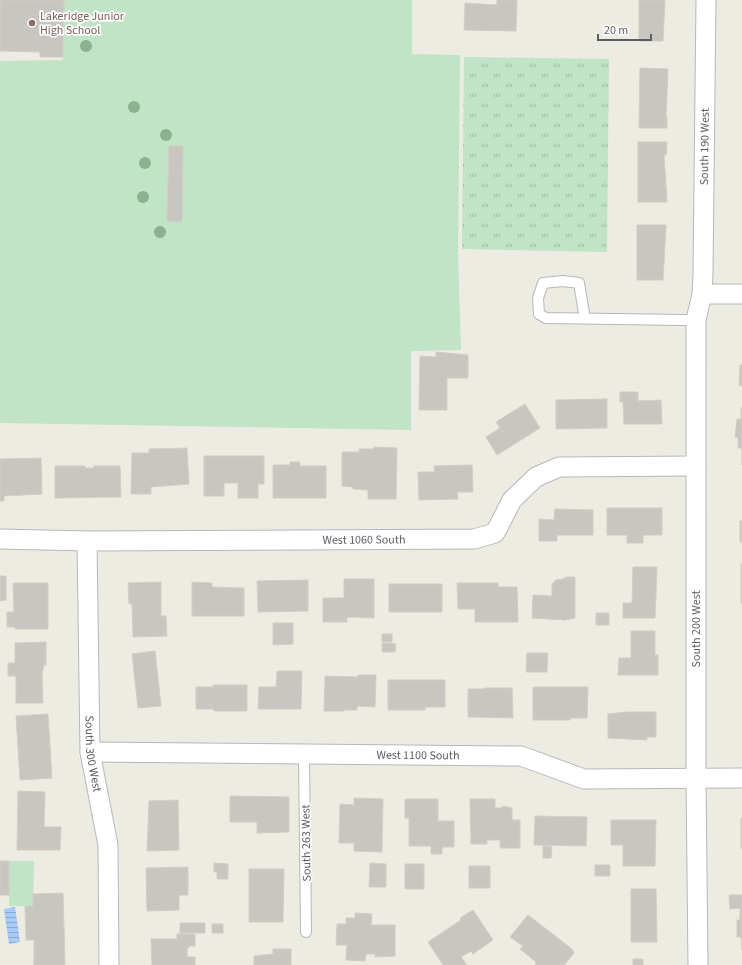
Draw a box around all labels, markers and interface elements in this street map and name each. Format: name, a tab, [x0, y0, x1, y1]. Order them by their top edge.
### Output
place label: Lakeridge Junior High School	[40, 8, 125, 39]
scale bar	[598, 16, 651, 42]
marker: Lakeridge Junior High School	[27, 18, 37, 28]
text: 20 m	[604, 22, 628, 39]
street label: South 190 West	[696, 108, 714, 185]
street label: West 1060 South	[322, 531, 406, 549]
street label: South 200 West	[688, 591, 705, 667]
street label: South 300 West	[80, 715, 106, 793]
street label: West 1100 South	[376, 747, 460, 764]
street label: South 263 West	[297, 804, 316, 882]

